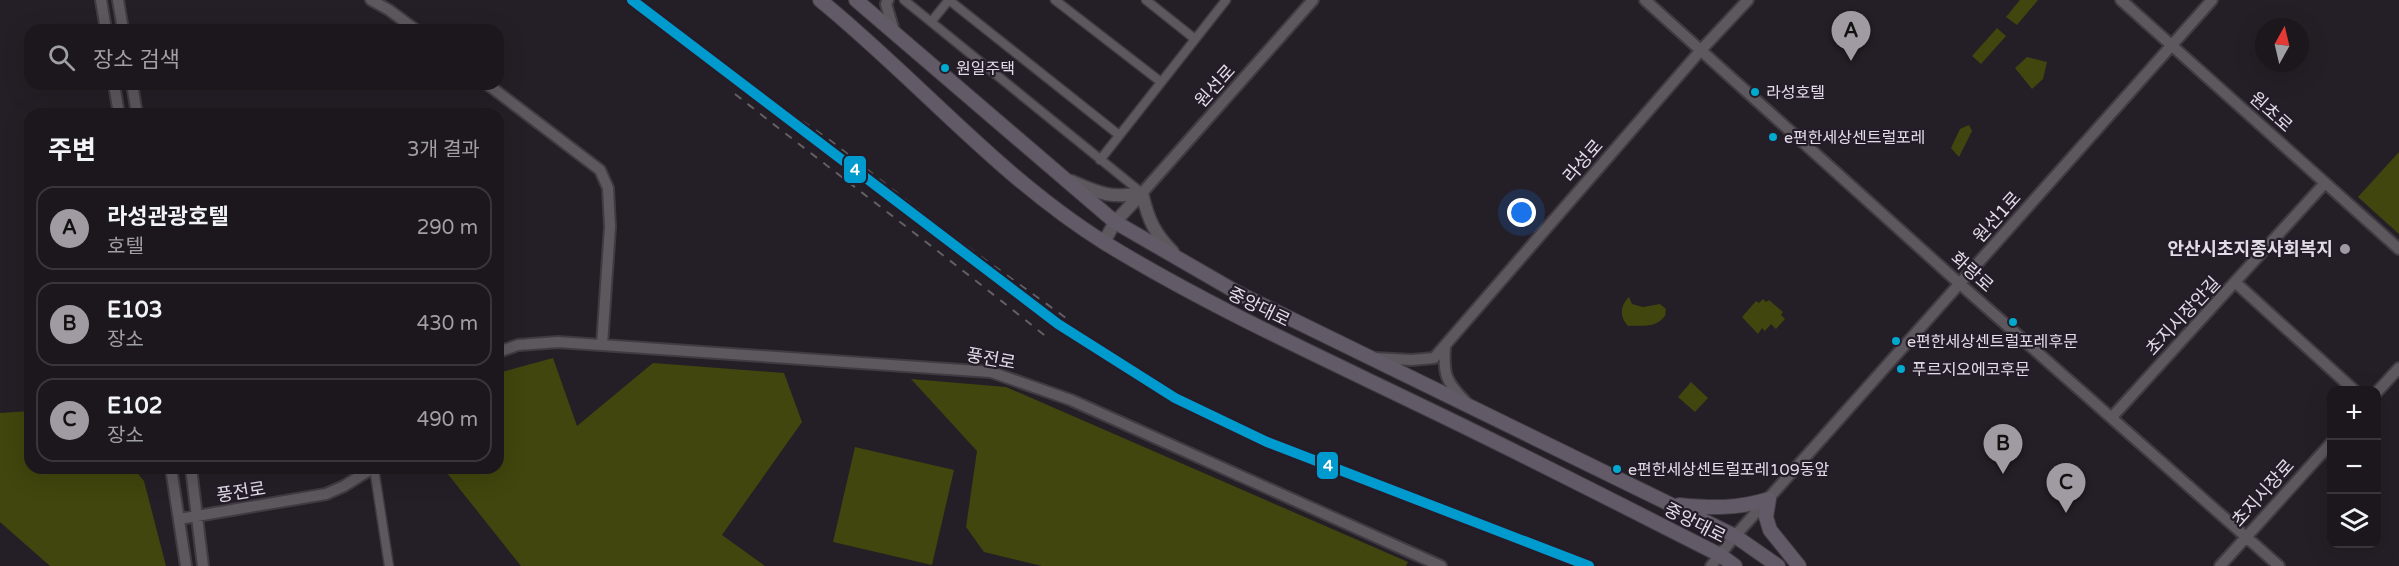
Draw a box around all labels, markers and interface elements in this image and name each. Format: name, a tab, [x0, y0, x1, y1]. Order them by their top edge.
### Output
pin: A	[1832, 11, 1870, 61]
north arrow	[2255, 18, 2309, 72]
search box	[24, 24, 504, 90]
icon: search	[45, 41, 78, 74]
text: 장소 검색	[93, 47, 180, 73]
place label: 원일주택	[956, 59, 1015, 79]
street label: 원선로	[1190, 60, 1240, 112]
marker: 원일주택	[939, 62, 951, 74]
place label: 라성호텔	[1766, 83, 1825, 103]
marker: 라성호텔	[1749, 86, 1761, 98]
street label: 원초로	[2245, 87, 2297, 137]
place label: e편한세상센트럴포레	[1784, 128, 1926, 148]
marker: e편한세상센트럴포레	[1767, 131, 1779, 143]
text: 주변	[48, 135, 96, 166]
street label: 라성로	[1558, 135, 1608, 187]
text: 3개 결과	[407, 138, 480, 162]
line badge: 4	[843, 155, 867, 184]
text: 4	[850, 160, 860, 180]
street label: 원선1로	[1968, 187, 2026, 247]
your location	[1507, 198, 1536, 227]
text: 라성관광호텔	[107, 204, 228, 230]
text: A	[62, 216, 77, 240]
text: 290 m	[417, 216, 478, 240]
text: 호텔	[107, 235, 144, 259]
place label: 안산시초지종사회복지	[2167, 238, 2333, 260]
marker: 안산시초지종사회복지	[2338, 242, 2352, 256]
street label: 화랑로	[1946, 247, 1998, 297]
street label: 초지시장안길	[2141, 272, 2225, 360]
street label: 중앙대로	[1224, 283, 1294, 331]
text: E103	[107, 297, 162, 323]
text: B	[63, 312, 76, 336]
text: 430 m	[417, 312, 478, 336]
unlabelled marker	[2007, 316, 2019, 328]
text: 장소	[107, 328, 144, 352]
place label: e편한세상센트럴포레후문	[1907, 332, 2078, 352]
marker: e편한세상센트럴포레후문	[1890, 335, 1902, 347]
street label: 풍전로	[965, 344, 1017, 374]
place label: 푸르지오에코후문	[1912, 360, 2030, 380]
marker: 푸르지오에코후문	[1895, 363, 1907, 375]
map controls	[2327, 386, 2381, 548]
button: +	[2327, 386, 2381, 440]
text: E102	[107, 393, 162, 419]
text: C	[63, 408, 76, 432]
text: 490 m	[417, 408, 478, 432]
text: 장소	[107, 424, 144, 448]
pin: B	[1984, 424, 2022, 474]
button: −	[2327, 440, 2381, 494]
line badge: 4	[1316, 451, 1339, 480]
street label: 초지시장로	[2227, 455, 2299, 531]
text: 4	[1323, 456, 1333, 476]
place label: e편한세상센트럴포레109동앞	[1628, 460, 1829, 480]
marker: e편한세상센트럴포레109동앞	[1611, 463, 1623, 475]
pin: C	[2046, 464, 2086, 513]
street label: 풍전로	[215, 477, 267, 507]
button: layers	[2327, 494, 2381, 548]
street label: 중앙대로	[1660, 498, 1730, 548]

